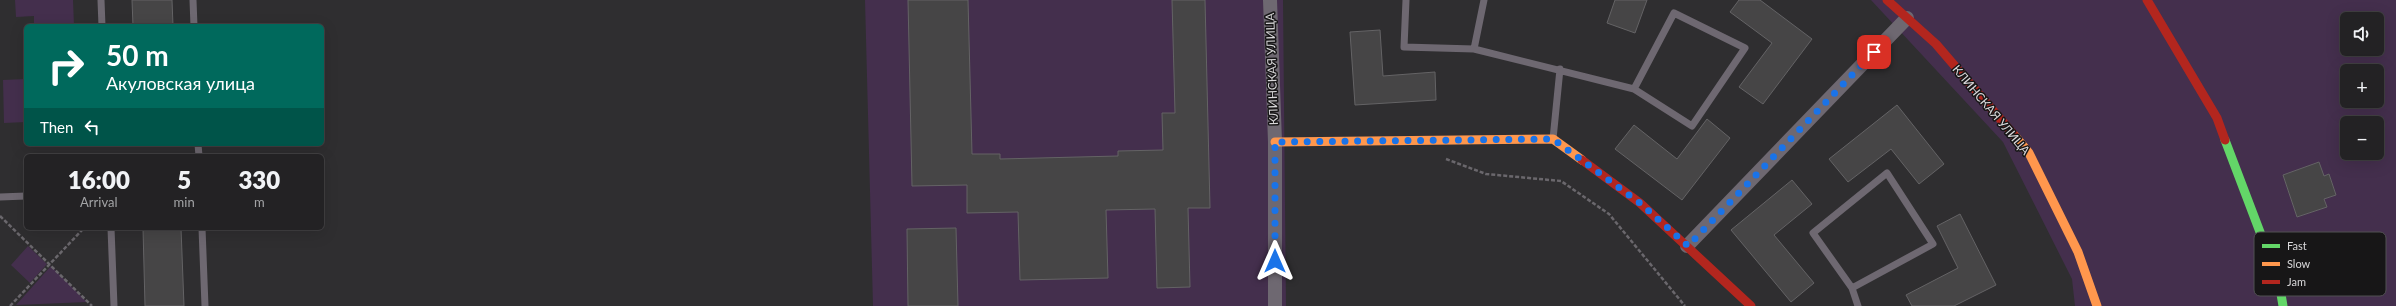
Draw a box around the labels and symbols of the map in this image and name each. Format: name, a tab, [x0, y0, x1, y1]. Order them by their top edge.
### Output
street label: КЛИНСКАЯ УЛИЦА	[1262, 12, 1281, 126]
pin	[1857, 35, 1891, 69]
street label: КЛИНСКАЯ УЛИЦА	[1949, 62, 2034, 158]
legend	[2254, 232, 2386, 296]
text: Fast	[2287, 239, 2307, 252]
position arrow	[1254, 240, 1296, 282]
text: Slow	[2287, 257, 2311, 270]
text: Jam	[2287, 275, 2306, 288]

